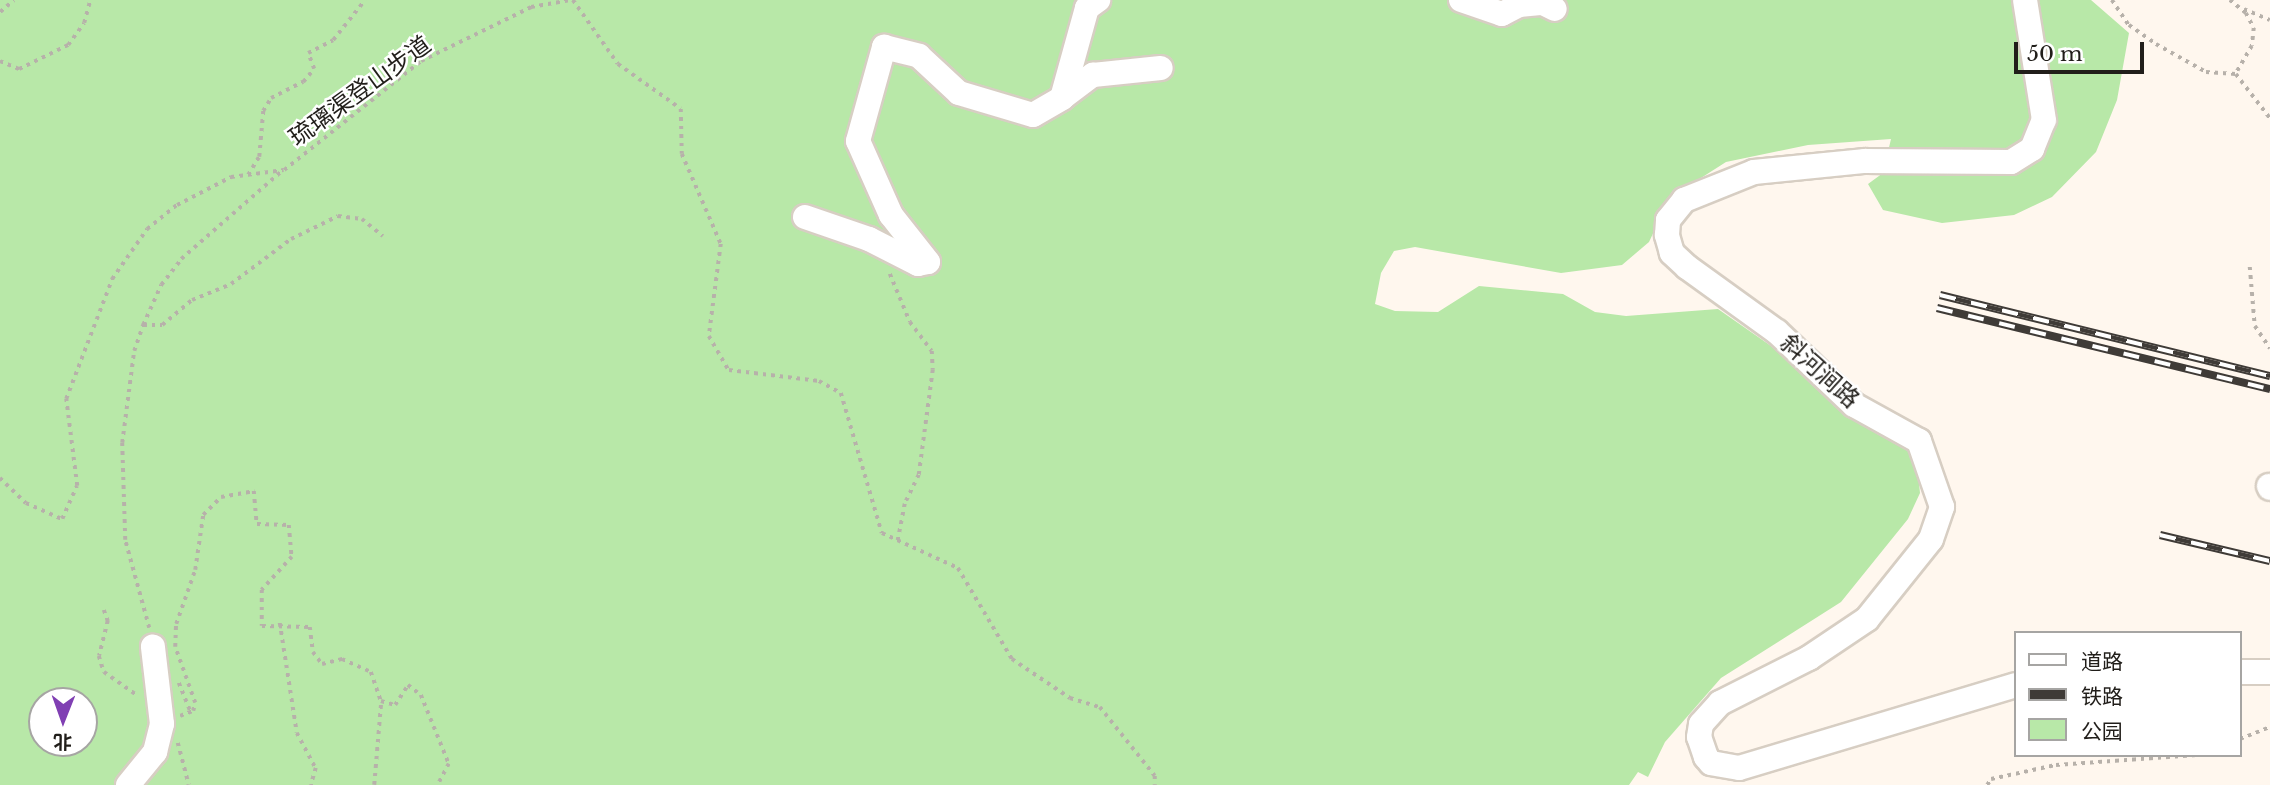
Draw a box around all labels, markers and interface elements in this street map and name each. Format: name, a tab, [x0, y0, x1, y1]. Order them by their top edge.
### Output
scale bar	[2018, 28, 2148, 72]
street label: 琉璃渠登山步道	[284, 30, 436, 152]
text: 50 m	[2027, 41, 2082, 67]
street label: 斜河涧路	[1775, 328, 1865, 414]
legend	[2014, 631, 2242, 757]
text: 道路	[2081, 649, 2123, 675]
text: 铁路	[2081, 684, 2123, 710]
north arrow	[28, 687, 98, 757]
text: 公园	[2081, 719, 2123, 745]
text: 北	[53, 730, 72, 753]

